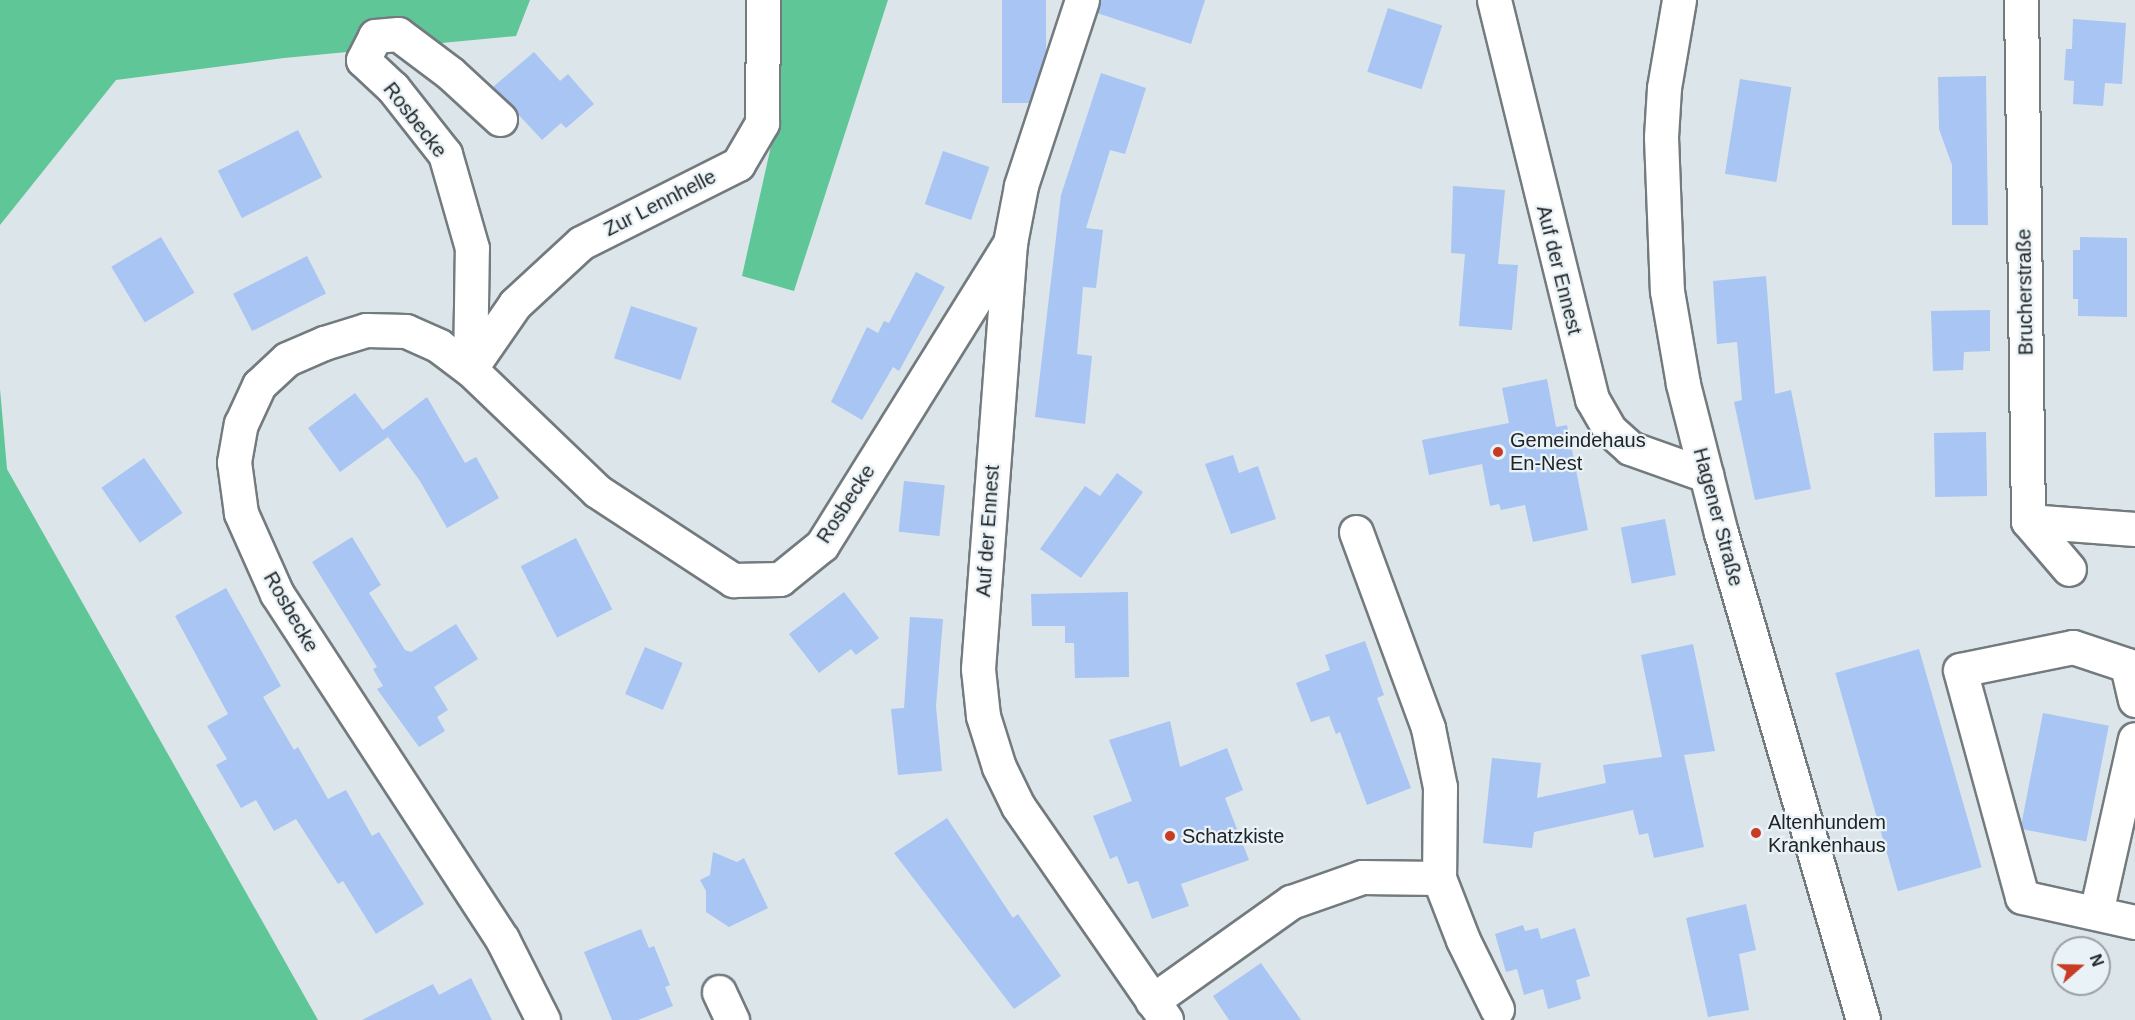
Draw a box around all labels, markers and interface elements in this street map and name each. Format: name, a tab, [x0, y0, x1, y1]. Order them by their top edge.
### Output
street label: Rosbecke	[378, 78, 452, 162]
street label: Zur Lennhelle	[600, 165, 720, 241]
street label: Auf der Ennest	[1531, 203, 1587, 337]
street label: Brucherstraße	[2012, 228, 2038, 356]
place label: Gemeindehaus En-Nest	[1510, 428, 1646, 475]
marker: Gemeindehaus En-Nest	[1491, 445, 1505, 459]
street label: Hagener Straße	[1688, 445, 1748, 589]
street label: Rosbecke	[812, 460, 880, 548]
street label: Auf der Ennest	[971, 464, 1005, 598]
street label: Rosbecke	[258, 567, 324, 657]
place label: Altenhundem Krankenhaus	[1768, 810, 1886, 857]
place label: Schatzkiste	[1182, 824, 1284, 848]
marker: Altenhundem Krankenhaus	[1749, 826, 1763, 840]
marker: Schatzkiste	[1163, 829, 1177, 843]
north arrow	[2051, 936, 2111, 996]
text: N	[2087, 952, 2106, 969]

